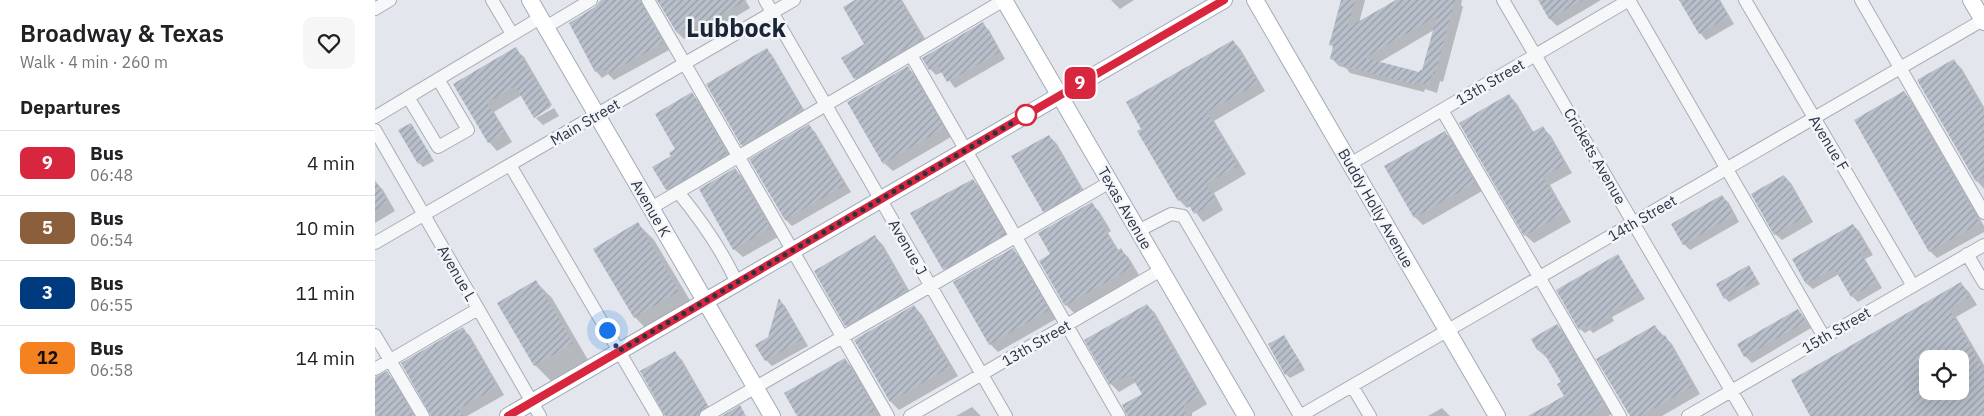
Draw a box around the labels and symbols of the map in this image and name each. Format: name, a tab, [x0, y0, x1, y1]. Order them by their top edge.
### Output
district label: Lubbock	[686, 11, 787, 44]
street label: 13th Street	[1452, 55, 1528, 109]
line badge: 9	[1064, 67, 1096, 99]
street label: Main Street	[547, 94, 623, 150]
unlabelled marker	[1015, 104, 1037, 126]
street label: Crickets Avenue	[1560, 104, 1630, 208]
street label: Avenue F	[1805, 112, 1853, 174]
street label: Buddy Holly Avenue	[1334, 145, 1418, 271]
street label: Texas Avenue	[1094, 163, 1156, 253]
street label: Avenue K	[627, 176, 675, 241]
street label: 14th Street	[1604, 191, 1680, 245]
street label: Avenue J	[884, 216, 932, 278]
street label: Avenue L	[433, 242, 481, 305]
street label: 15th Street	[1798, 303, 1874, 357]
street label: 13th Street	[998, 316, 1074, 370]
your location	[595, 318, 620, 343]

